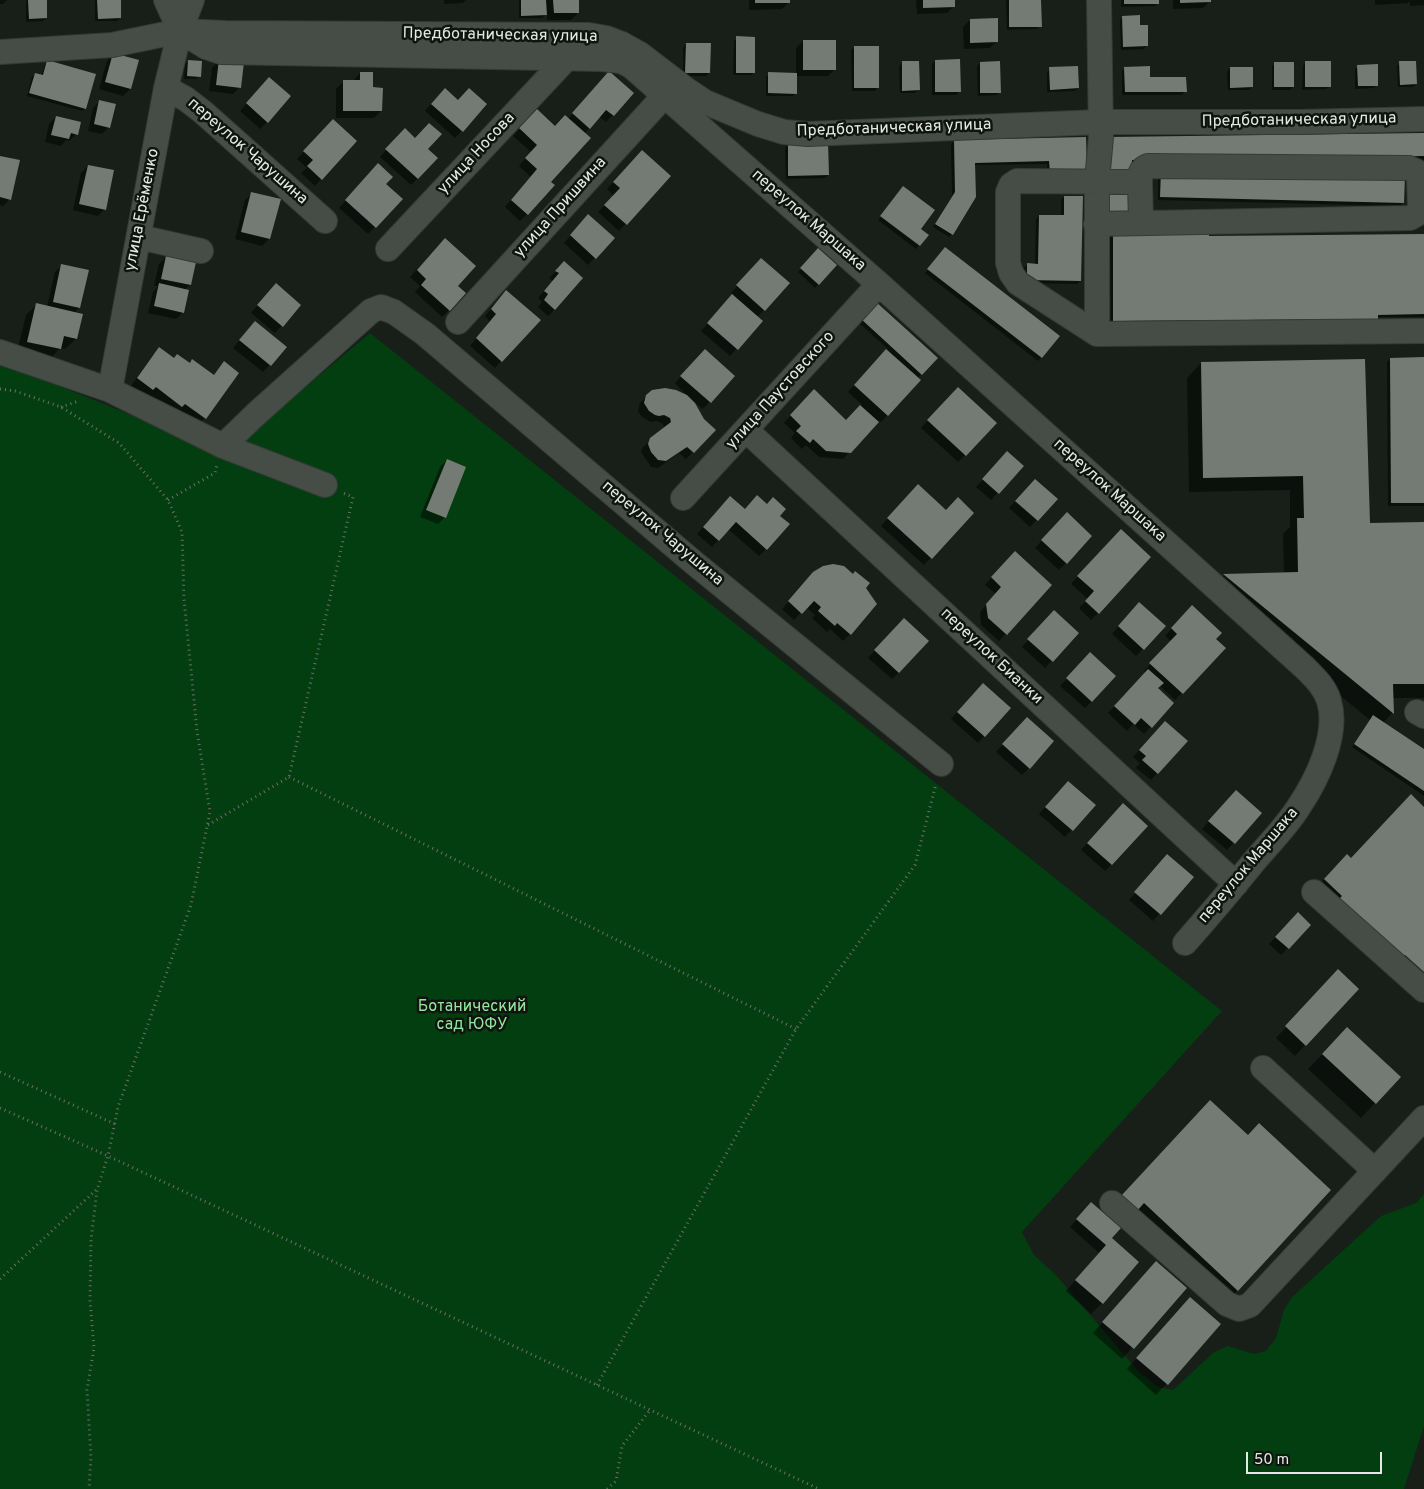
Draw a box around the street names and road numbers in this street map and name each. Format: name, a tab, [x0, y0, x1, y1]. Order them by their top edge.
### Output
street label: Предботаническая улица	[402, 25, 598, 47]
street label: переулок Чарушина	[183, 95, 311, 209]
street label: улица Носова	[434, 109, 520, 199]
street label: Предботаническая улица	[1201, 110, 1397, 132]
street label: Предботаническая улица	[796, 116, 992, 142]
street label: улица Ерёменко	[122, 147, 164, 273]
street label: улица Пришвина	[511, 154, 611, 262]
street label: переулок Маршака	[747, 166, 869, 276]
street label: улица Паустовского	[723, 328, 839, 454]
street label: переулок Маршака	[1049, 435, 1169, 547]
street label: переулок Чарушина	[597, 478, 727, 590]
street label: переулок Бианки	[936, 605, 1046, 709]
street label: переулок Маршака	[1195, 804, 1303, 928]

